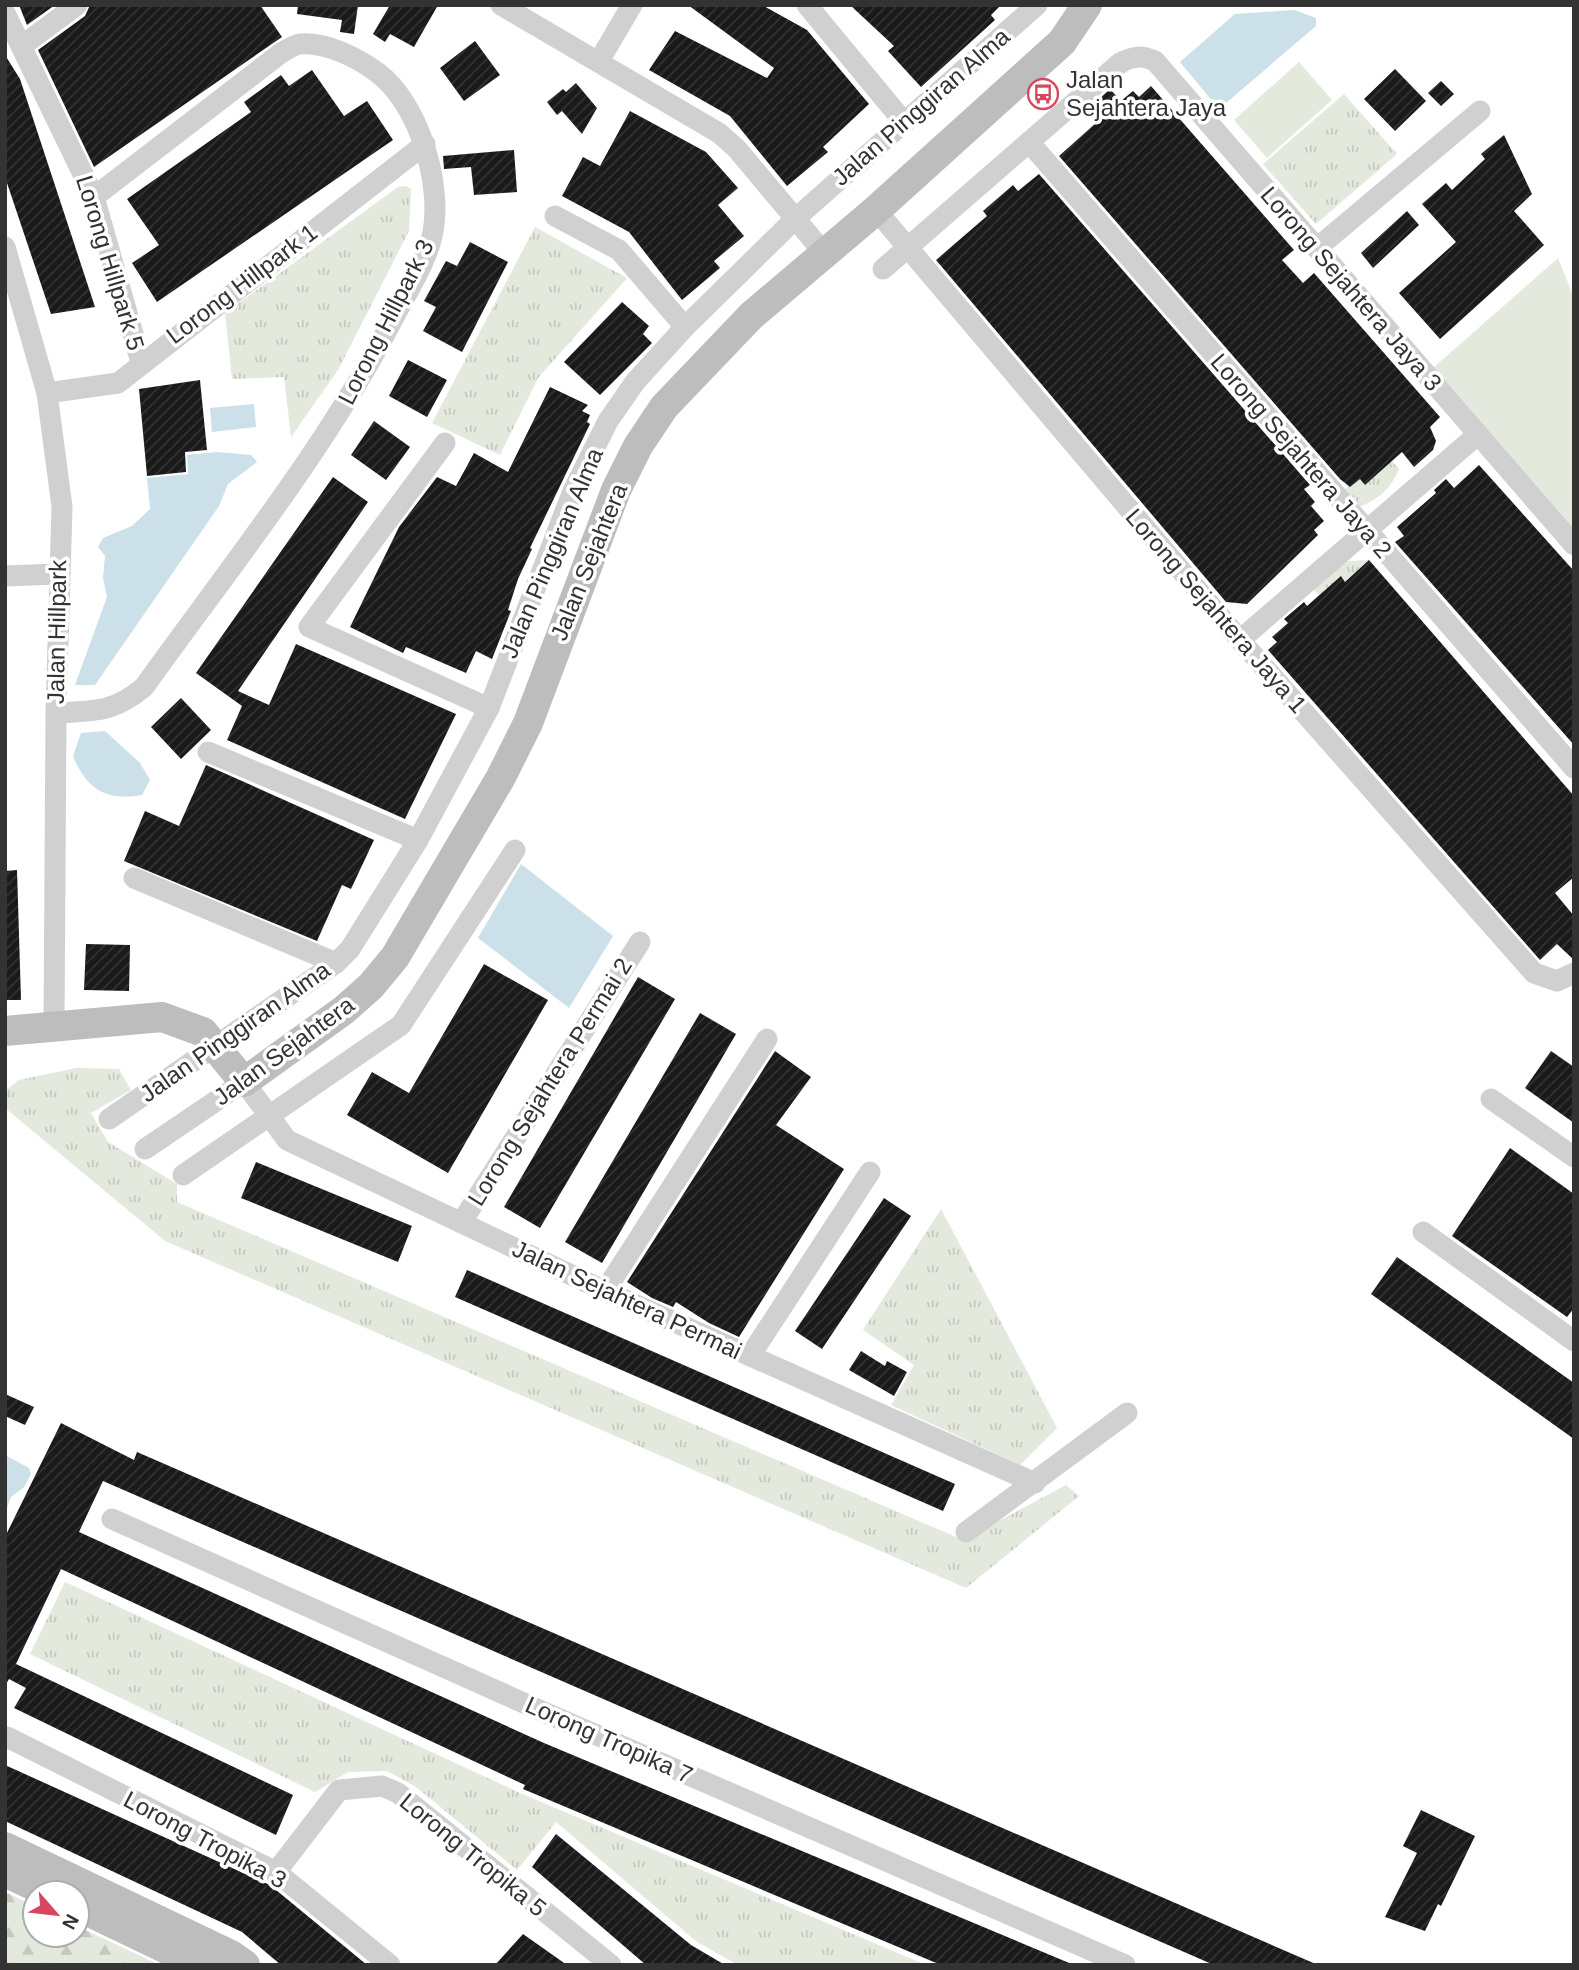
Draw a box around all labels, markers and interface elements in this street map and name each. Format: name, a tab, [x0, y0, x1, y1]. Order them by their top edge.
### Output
street label: Jalan Pinggiran Alma	[827, 22, 1015, 191]
place label: Jalan Sejahtera Jaya	[1066, 66, 1227, 121]
bus stop icon: Jalan Sejahtera Jaya	[1026, 77, 1060, 111]
street label: Lorong Hillpark 5	[71, 172, 150, 354]
street label: Lorong Sejahtera Jaya 3	[1255, 181, 1447, 396]
street label: Lorong Hillpark 1	[161, 218, 322, 349]
street label: Lorong Hillpark 3	[332, 235, 439, 409]
street label: Lorong Sejahtera Jaya 2	[1205, 348, 1397, 563]
street label: Jalan Pinggiran Alma	[495, 443, 608, 662]
street label: Jalan Sejahtera	[545, 479, 633, 644]
street label: Lorong Sejahtera Jaya 1	[1120, 503, 1312, 718]
street label: Jalan Hillpark	[42, 559, 71, 704]
street label: Lorong Sejahtera Permai 2	[462, 953, 637, 1211]
street label: Jalan Pinggiran Alma	[135, 955, 335, 1107]
street label: Jalan Sejahtera	[208, 990, 360, 1111]
street label: Jalan Sejahtera Permai	[508, 1235, 746, 1364]
street label: Lorong Tropika 7	[521, 1691, 697, 1789]
street label: Lorong Tropika 3	[119, 1785, 291, 1894]
street label: Lorong Tropika 5	[395, 1787, 552, 1922]
north arrow	[21, 1879, 91, 1949]
text: N	[58, 1911, 83, 1933]

